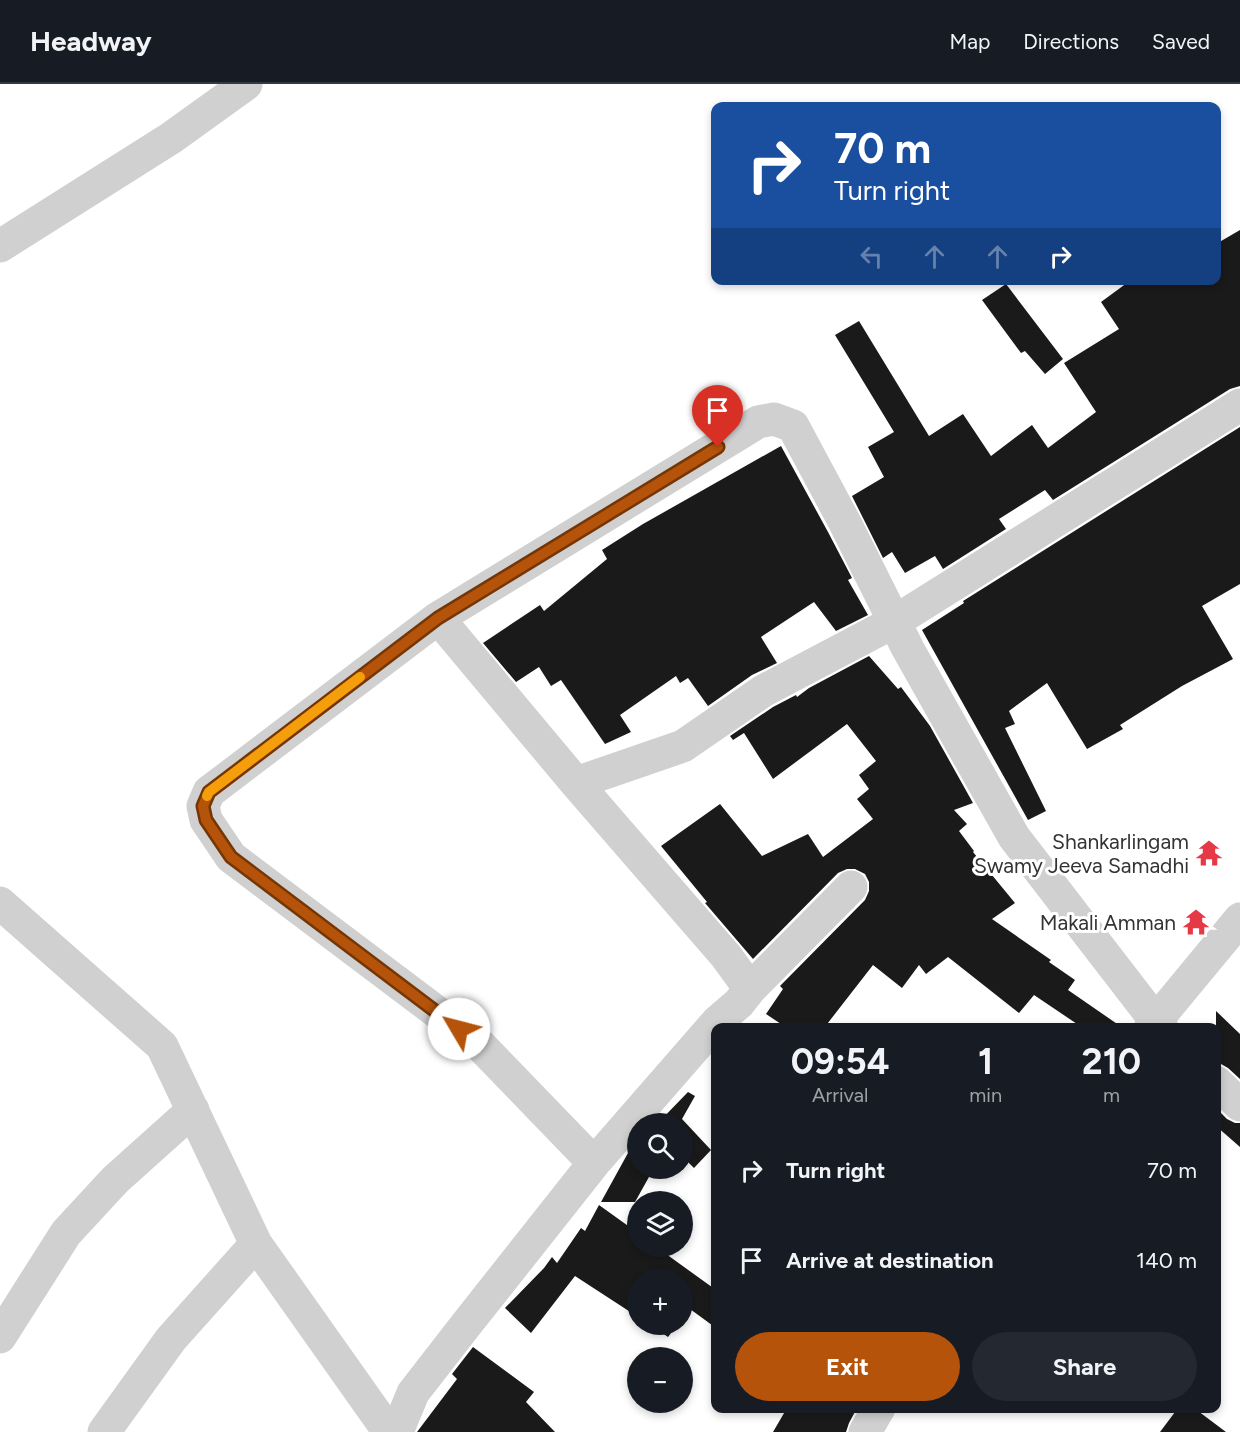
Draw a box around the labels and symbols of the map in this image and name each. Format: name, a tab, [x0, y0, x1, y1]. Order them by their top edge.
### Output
pin	[692, 385, 743, 447]
place label: Shankarlingam Swamy Jeeva Samadhi	[974, 829, 1189, 878]
temple icon: Shankarlingam Swamy Jeeva Samadhi	[1194, 838, 1224, 868]
temple icon: Makali Amman	[1181, 907, 1211, 937]
place label: Makali Amman	[1040, 910, 1176, 935]
position arrow	[427, 997, 491, 1061]

